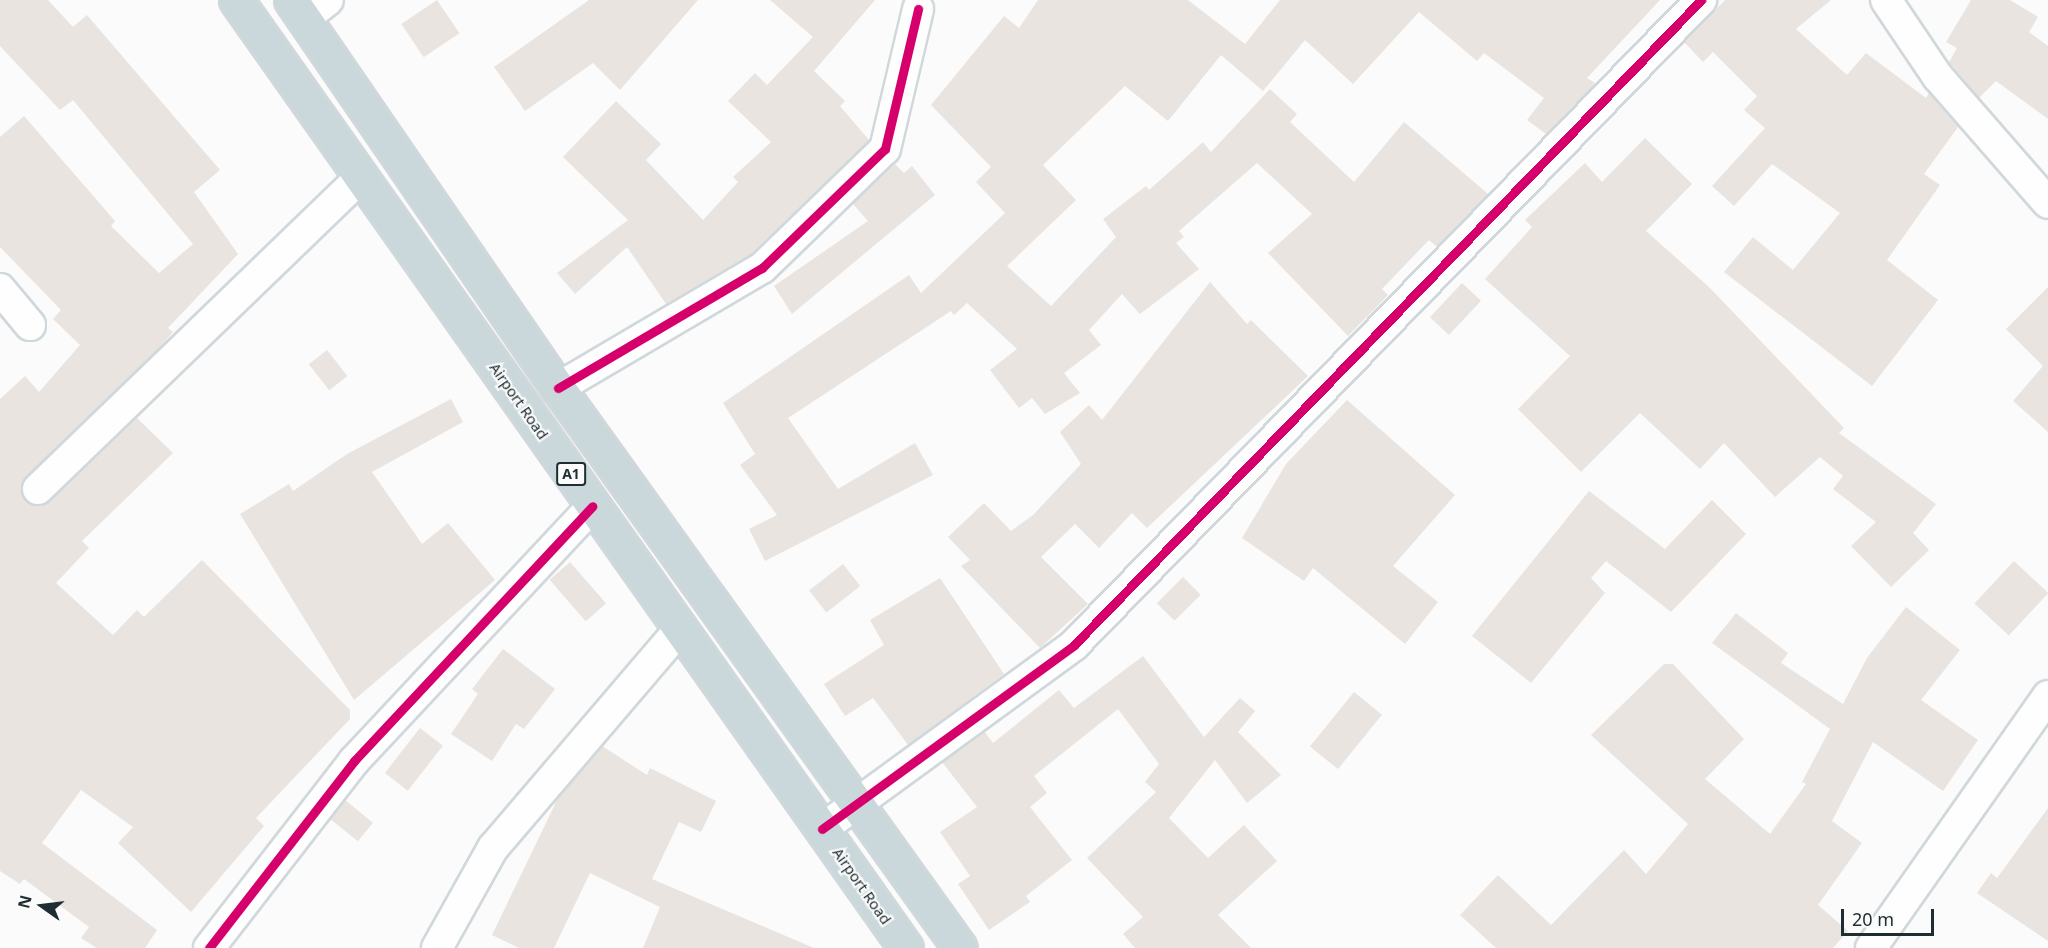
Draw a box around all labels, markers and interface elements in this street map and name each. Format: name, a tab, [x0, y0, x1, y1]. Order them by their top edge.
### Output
street label: Airport Road	[486, 359, 552, 443]
road number: A1	[556, 463, 586, 485]
street label: Airport Road	[829, 844, 895, 928]
north arrow	[12, 876, 72, 936]
text: N	[12, 893, 37, 911]
scale bar	[1844, 897, 1937, 935]
text: 20 m	[1852, 907, 1894, 931]

